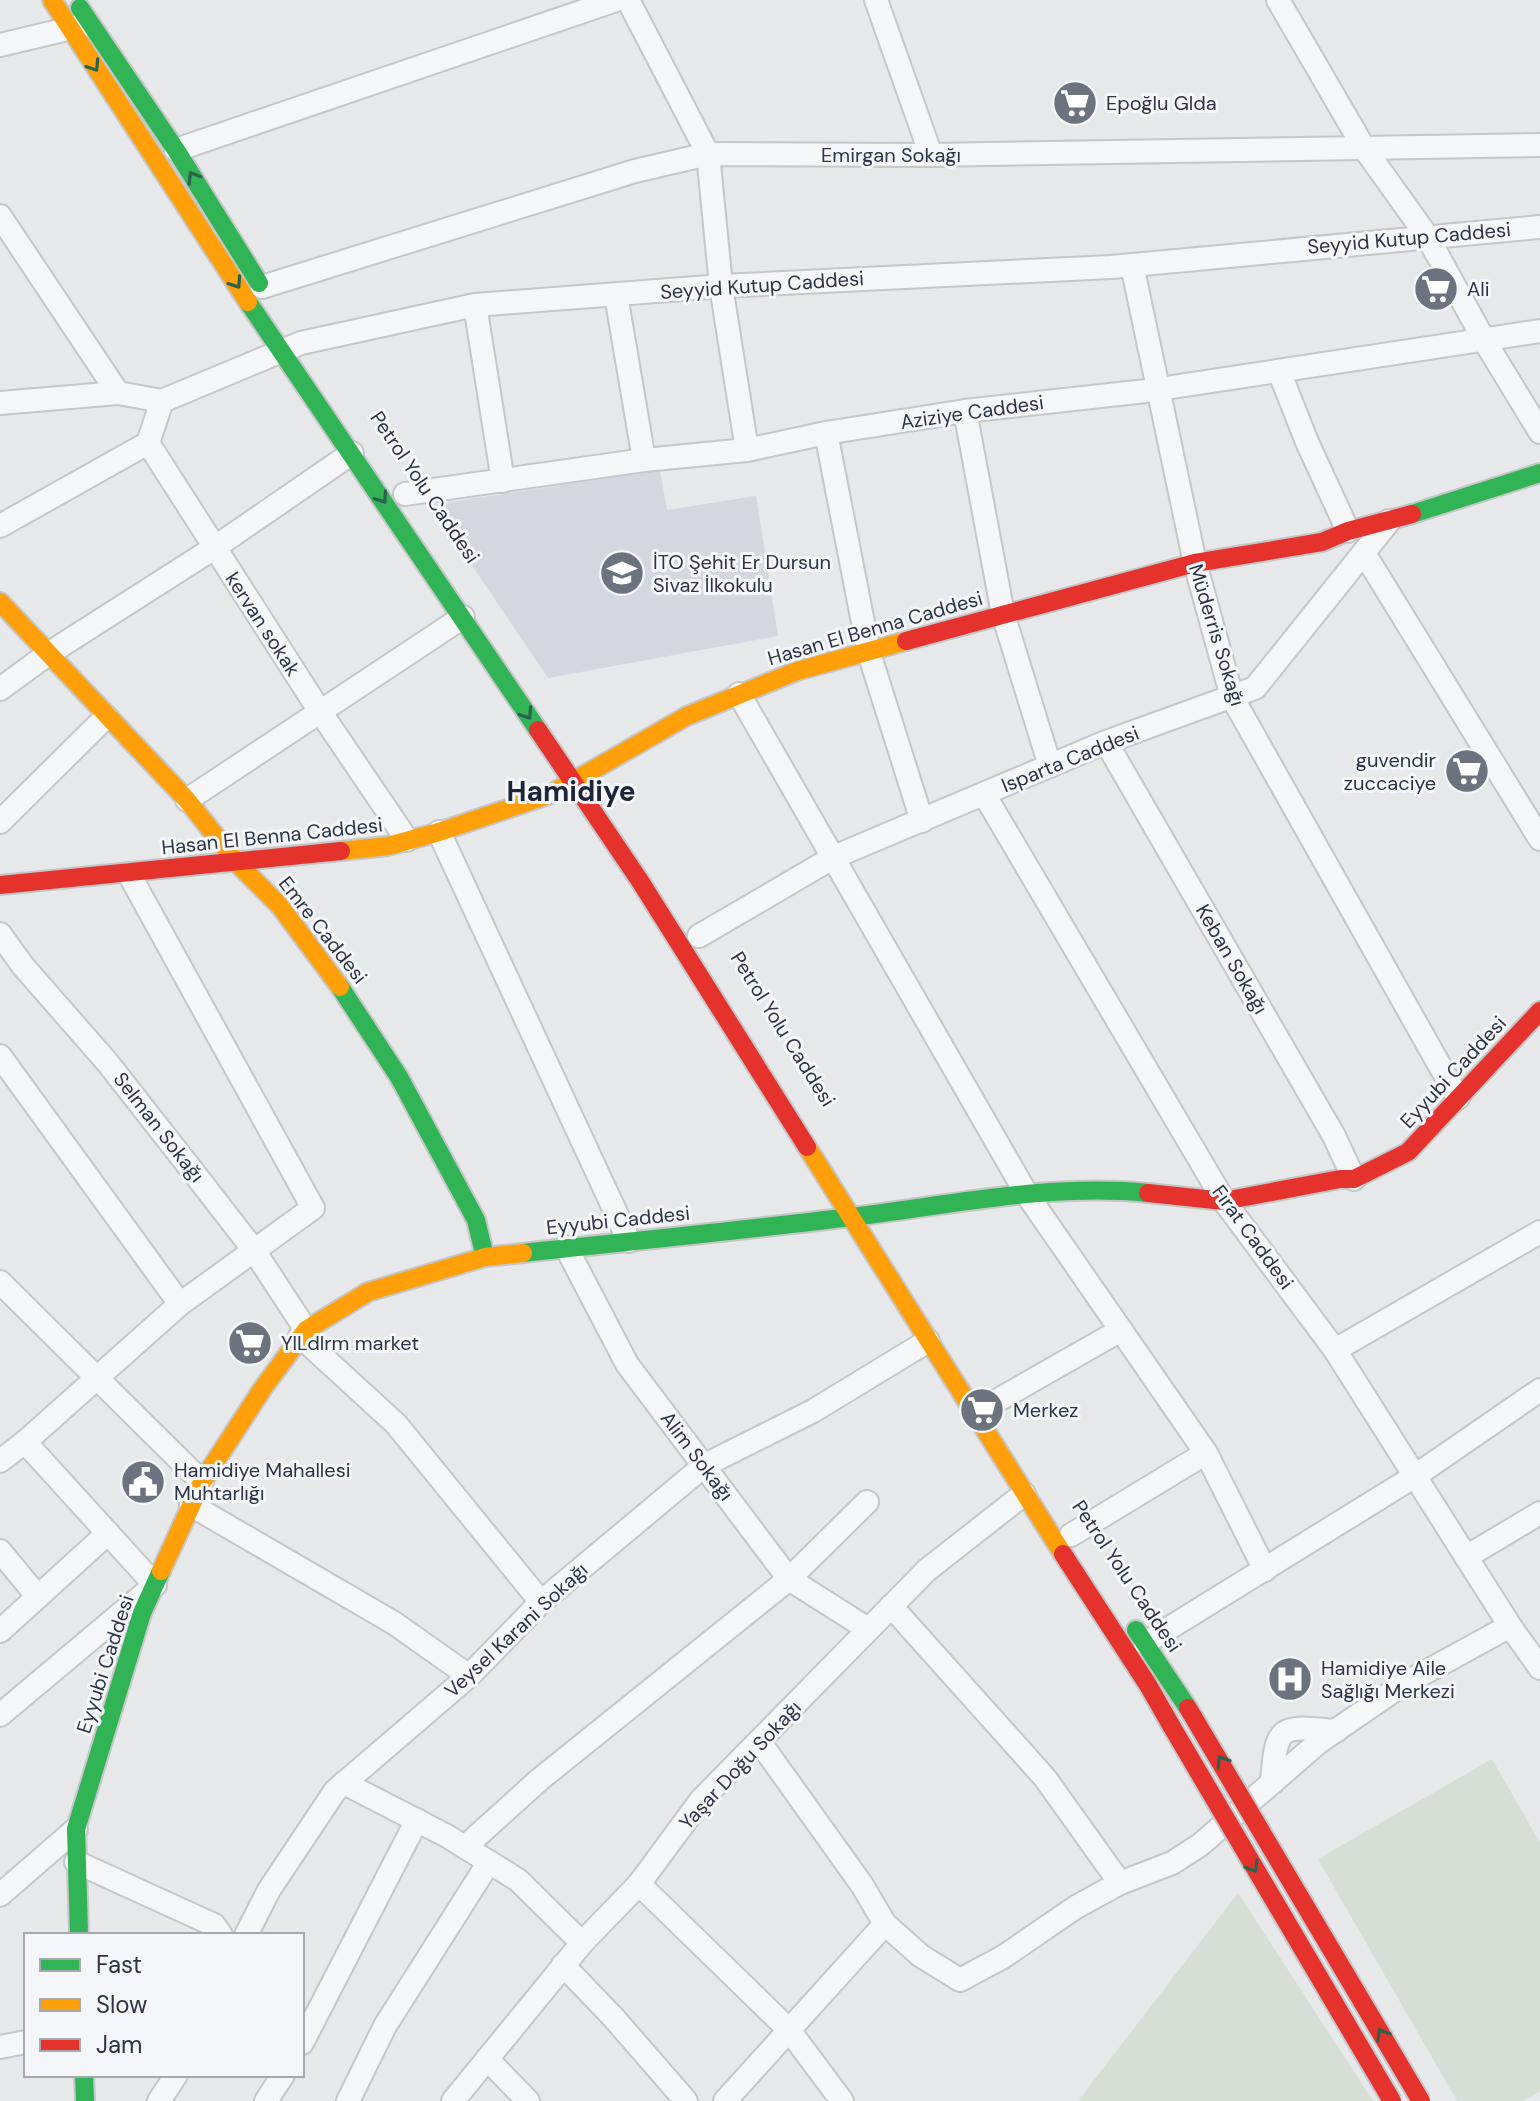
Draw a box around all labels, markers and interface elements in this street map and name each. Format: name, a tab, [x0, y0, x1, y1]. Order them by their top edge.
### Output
one-way arrow	[84, 57, 99, 71]
supermarket icon: Epoğlu Glda	[1051, 79, 1099, 127]
place label: Epoğlu Glda	[1106, 90, 1217, 116]
street label: Emirgan Sokağı	[821, 142, 961, 168]
one-way arrow	[187, 171, 202, 185]
street label: Seyyid Kutup Caddesi	[1306, 216, 1512, 260]
street label: Seyyid Kutup Caddesi	[659, 265, 865, 305]
supermarket icon: Ali	[1412, 265, 1460, 313]
one-way arrow	[226, 275, 241, 289]
place label: Ali	[1467, 276, 1490, 302]
street label: Aziziye Caddesi	[899, 389, 1045, 435]
street label: Petrol Yolu Caddesi	[364, 406, 486, 568]
one-way arrow	[373, 490, 388, 504]
school or university icon: İTO Şehit Er Dursun Sivaz İlkokulu	[598, 549, 646, 597]
place label: İTO Şehit Er Dursun Sivaz İlkokulu	[653, 549, 831, 598]
street label: Müderris Sokağı	[1183, 561, 1251, 709]
street label: kervan sokak	[220, 567, 306, 681]
street label: Hasan El Benna Caddesi	[765, 585, 985, 671]
one-way arrow	[518, 705, 533, 720]
street label: Isparta Caddesi	[997, 720, 1143, 798]
place label: guvendir zuccaciye	[1344, 747, 1436, 796]
supermarket icon: guvendir zuccaciye	[1443, 747, 1491, 795]
district label: Hamidiye	[507, 773, 636, 810]
street label: Hasan El Benna Caddesi	[160, 811, 384, 861]
street label: Emre Caddesi	[273, 871, 373, 989]
street label: Keban Sokağı	[1190, 899, 1274, 1019]
street label: Petrol Yolu Caddesi	[725, 947, 841, 1111]
street label: Eyyubi Caddesi	[1394, 1010, 1512, 1134]
street label: Selman Sokağı	[108, 1067, 210, 1187]
street label: Fırat Caddesi	[1206, 1180, 1300, 1294]
street label: Eyyubi Caddesi	[545, 1200, 691, 1240]
supermarket icon: YlLdlrm market	[226, 1319, 274, 1367]
place label: YlLdlrm market	[281, 1330, 419, 1356]
supermarket icon: Merkez	[958, 1386, 1006, 1434]
place label: Merkez	[1013, 1397, 1078, 1423]
street label: Alim Sokağı	[655, 1406, 739, 1506]
place label: Hamidiye Mahallesi Muhtarlığı	[174, 1457, 351, 1506]
public building icon: Hamidiye Mahallesi Muhtarlığı	[119, 1458, 167, 1506]
street label: Petrol Yolu Caddesi	[1066, 1495, 1188, 1657]
street label: Veysel Karani Sokağı	[439, 1557, 593, 1703]
street label: Eyyubi Caddesi	[70, 1591, 140, 1737]
hospital icon: Hamidiye Aile Sağlığı Merkezi	[1266, 1655, 1314, 1703]
place label: Hamidiye Aile Sağlığı Merkezi	[1321, 1655, 1455, 1704]
street label: Yaşar Doğu Sokağı	[673, 1695, 807, 1835]
one-way arrow	[1216, 1755, 1231, 1770]
one-way arrow	[1244, 1858, 1259, 1873]
legend	[24, 1933, 304, 2077]
text: Fast	[96, 1949, 142, 1980]
text: Slow	[96, 1989, 147, 2020]
one-way arrow	[1376, 2028, 1392, 2043]
text: Jam	[96, 2029, 142, 2060]

